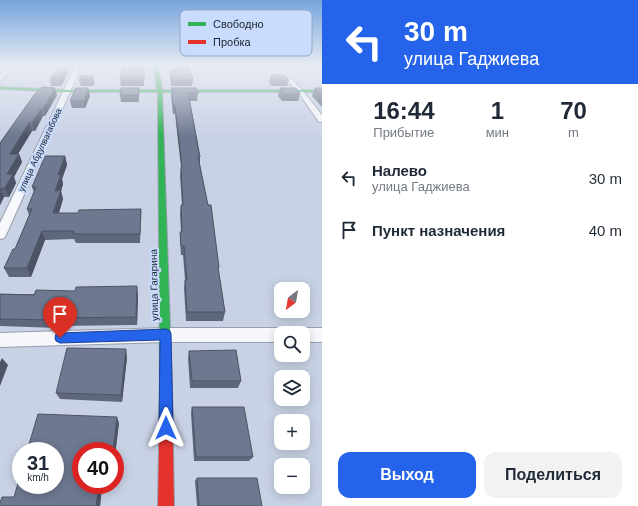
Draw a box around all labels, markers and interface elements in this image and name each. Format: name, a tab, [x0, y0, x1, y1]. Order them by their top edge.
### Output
legend	[180, 10, 312, 56]
icon: left	[338, 16, 390, 68]
text: 30 m	[404, 16, 468, 47]
text: Свободно	[213, 18, 264, 30]
text: Пробка	[213, 36, 251, 48]
text: улица Гаджиева	[404, 49, 539, 69]
text: 16:44	[373, 97, 435, 124]
text: 1	[491, 97, 504, 124]
text: 70	[560, 97, 587, 124]
street label: улица Абдулвагабова	[16, 107, 64, 193]
text: Прибытие	[373, 125, 434, 140]
text: мин	[486, 125, 509, 140]
text: m	[568, 125, 579, 140]
text: Налево	[372, 162, 427, 179]
icon: left	[338, 167, 360, 189]
text: 30 m	[589, 170, 622, 187]
text: улица Гаджиева	[372, 179, 470, 194]
icon: arrive	[338, 219, 360, 241]
text: Пункт назначения	[372, 222, 505, 239]
text: 40 m	[589, 222, 622, 239]
street label: улица Гагарина	[148, 249, 160, 321]
north arrow	[274, 282, 310, 318]
map controls	[274, 282, 310, 494]
pin	[43, 297, 77, 338]
icon: arrive	[49, 303, 71, 325]
button: search	[274, 326, 310, 362]
button: layers	[274, 370, 310, 406]
position arrow	[145, 407, 187, 449]
button: +	[274, 414, 310, 450]
speed limit sign: 40	[72, 442, 124, 494]
text: 31	[27, 452, 49, 474]
button: Выход	[338, 452, 476, 498]
button: Поделиться	[484, 452, 622, 498]
button: −	[274, 458, 310, 494]
text: km/h	[27, 472, 49, 483]

